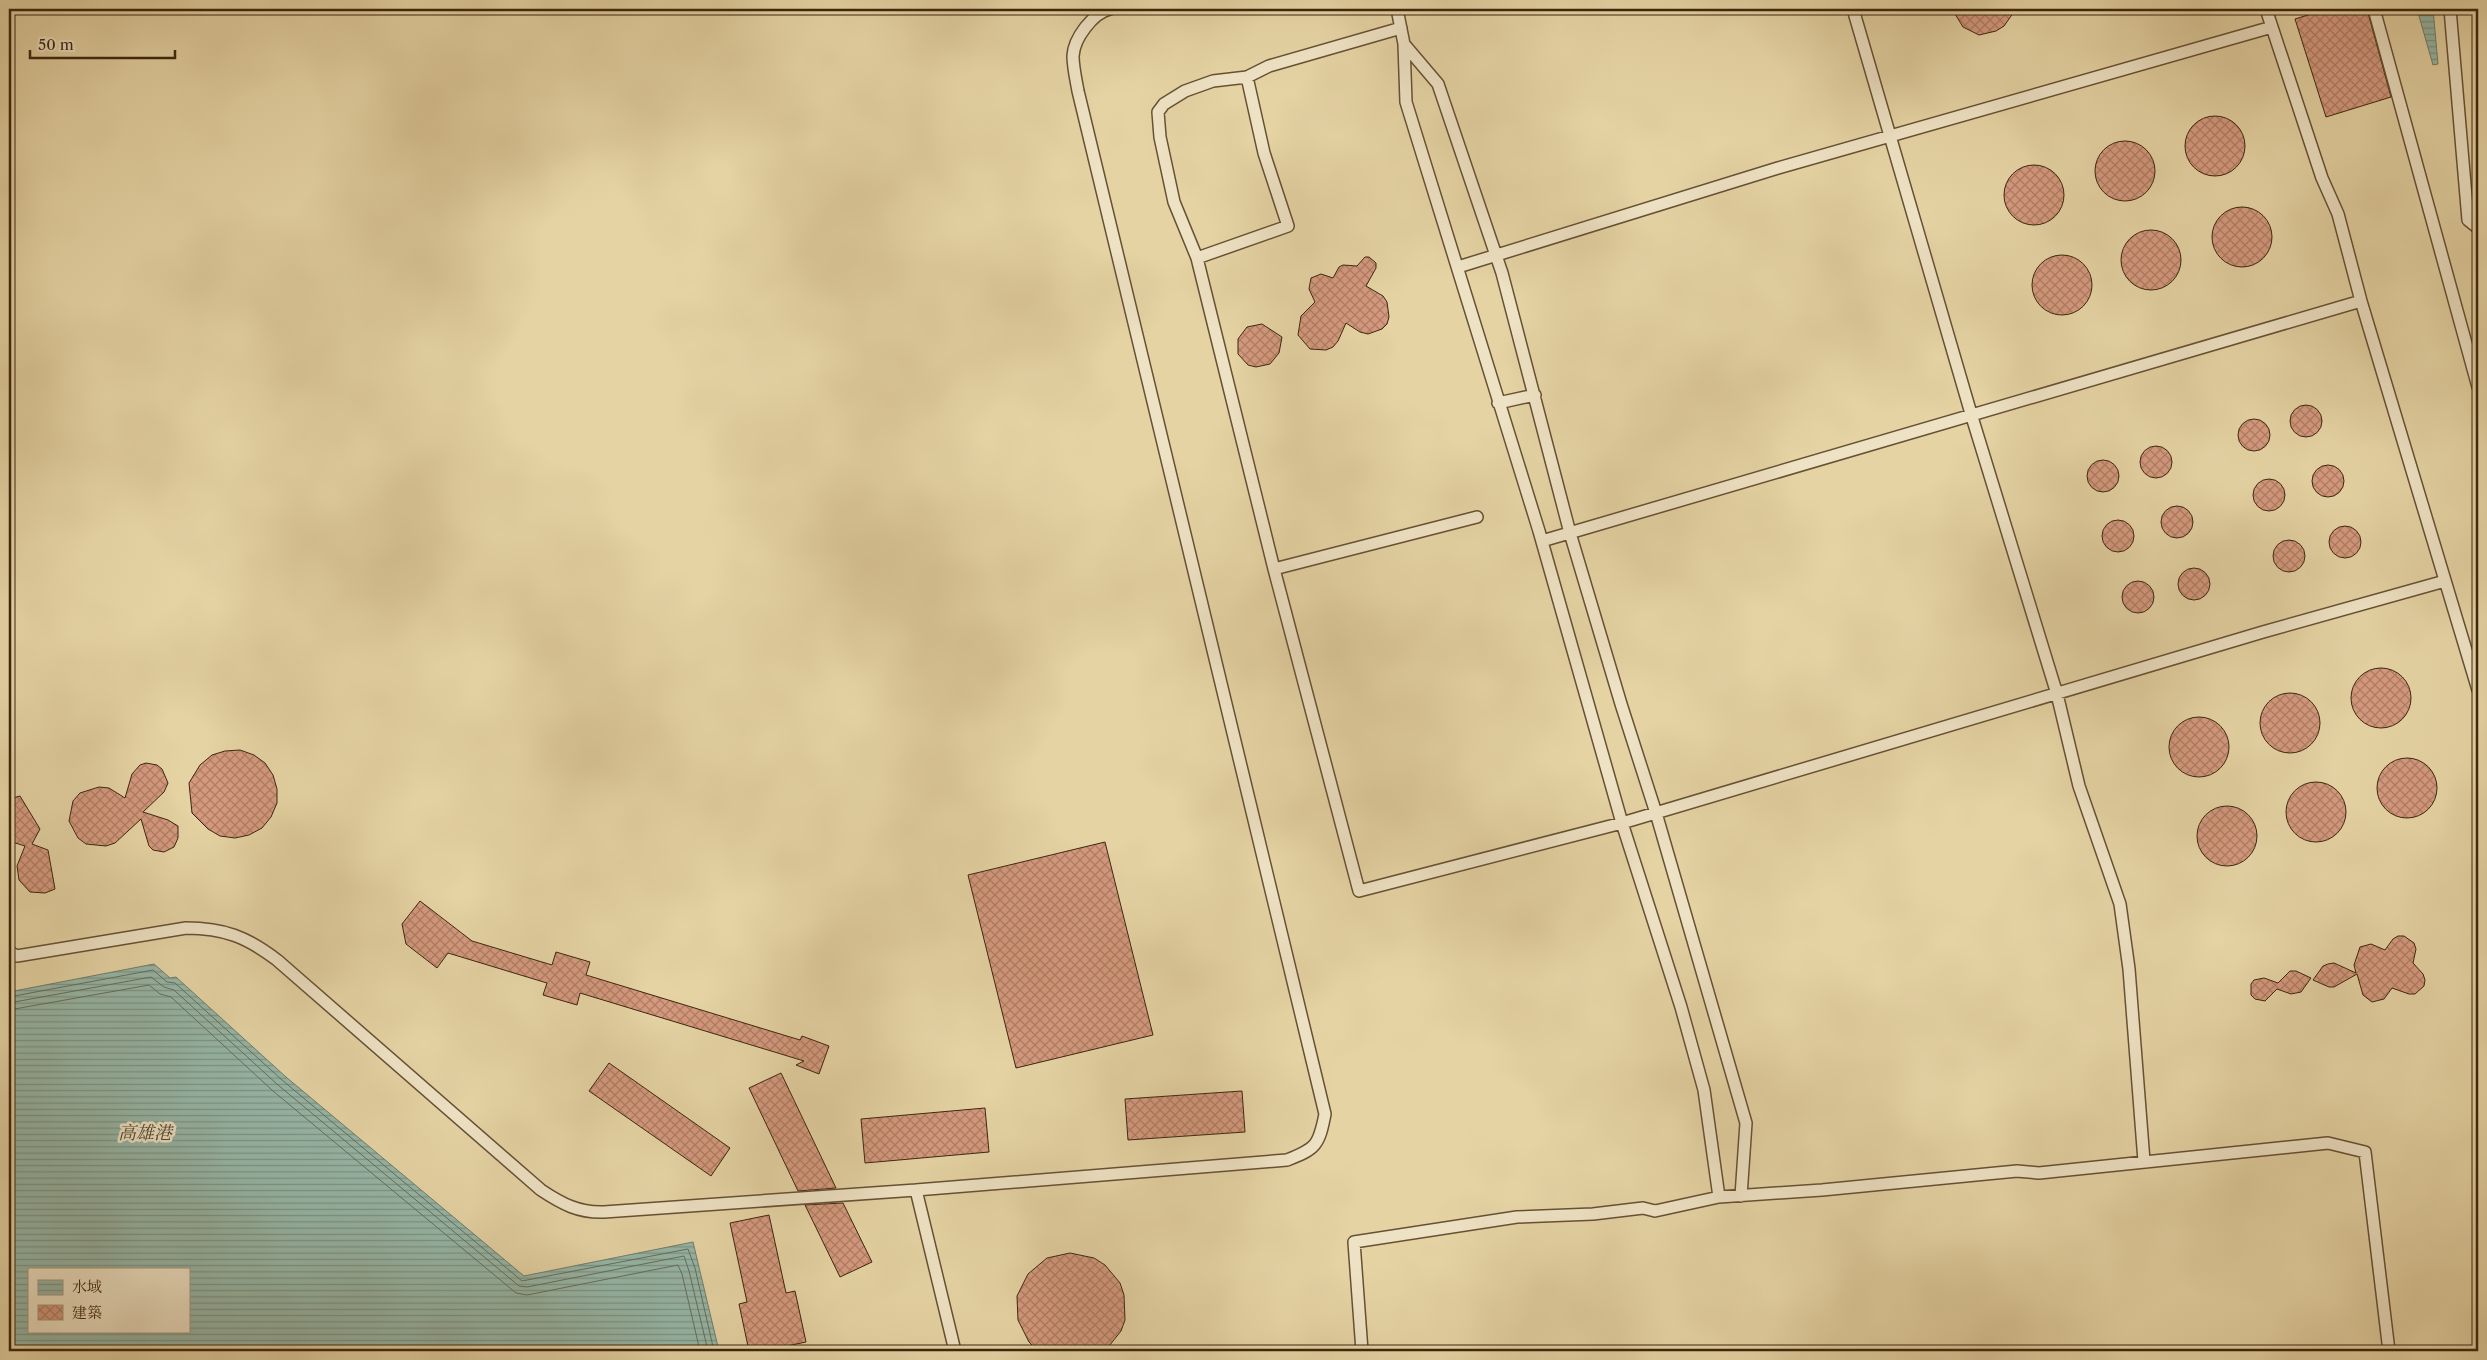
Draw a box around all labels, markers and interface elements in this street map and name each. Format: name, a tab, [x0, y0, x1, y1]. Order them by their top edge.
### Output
scale bar	[30, 28, 175, 60]
text: 50 m	[38, 35, 74, 54]
water label: 高雄港	[118, 1122, 174, 1144]
legend	[28, 1268, 190, 1332]
text: 水域	[72, 1277, 102, 1296]
text: 建築	[72, 1303, 102, 1322]

